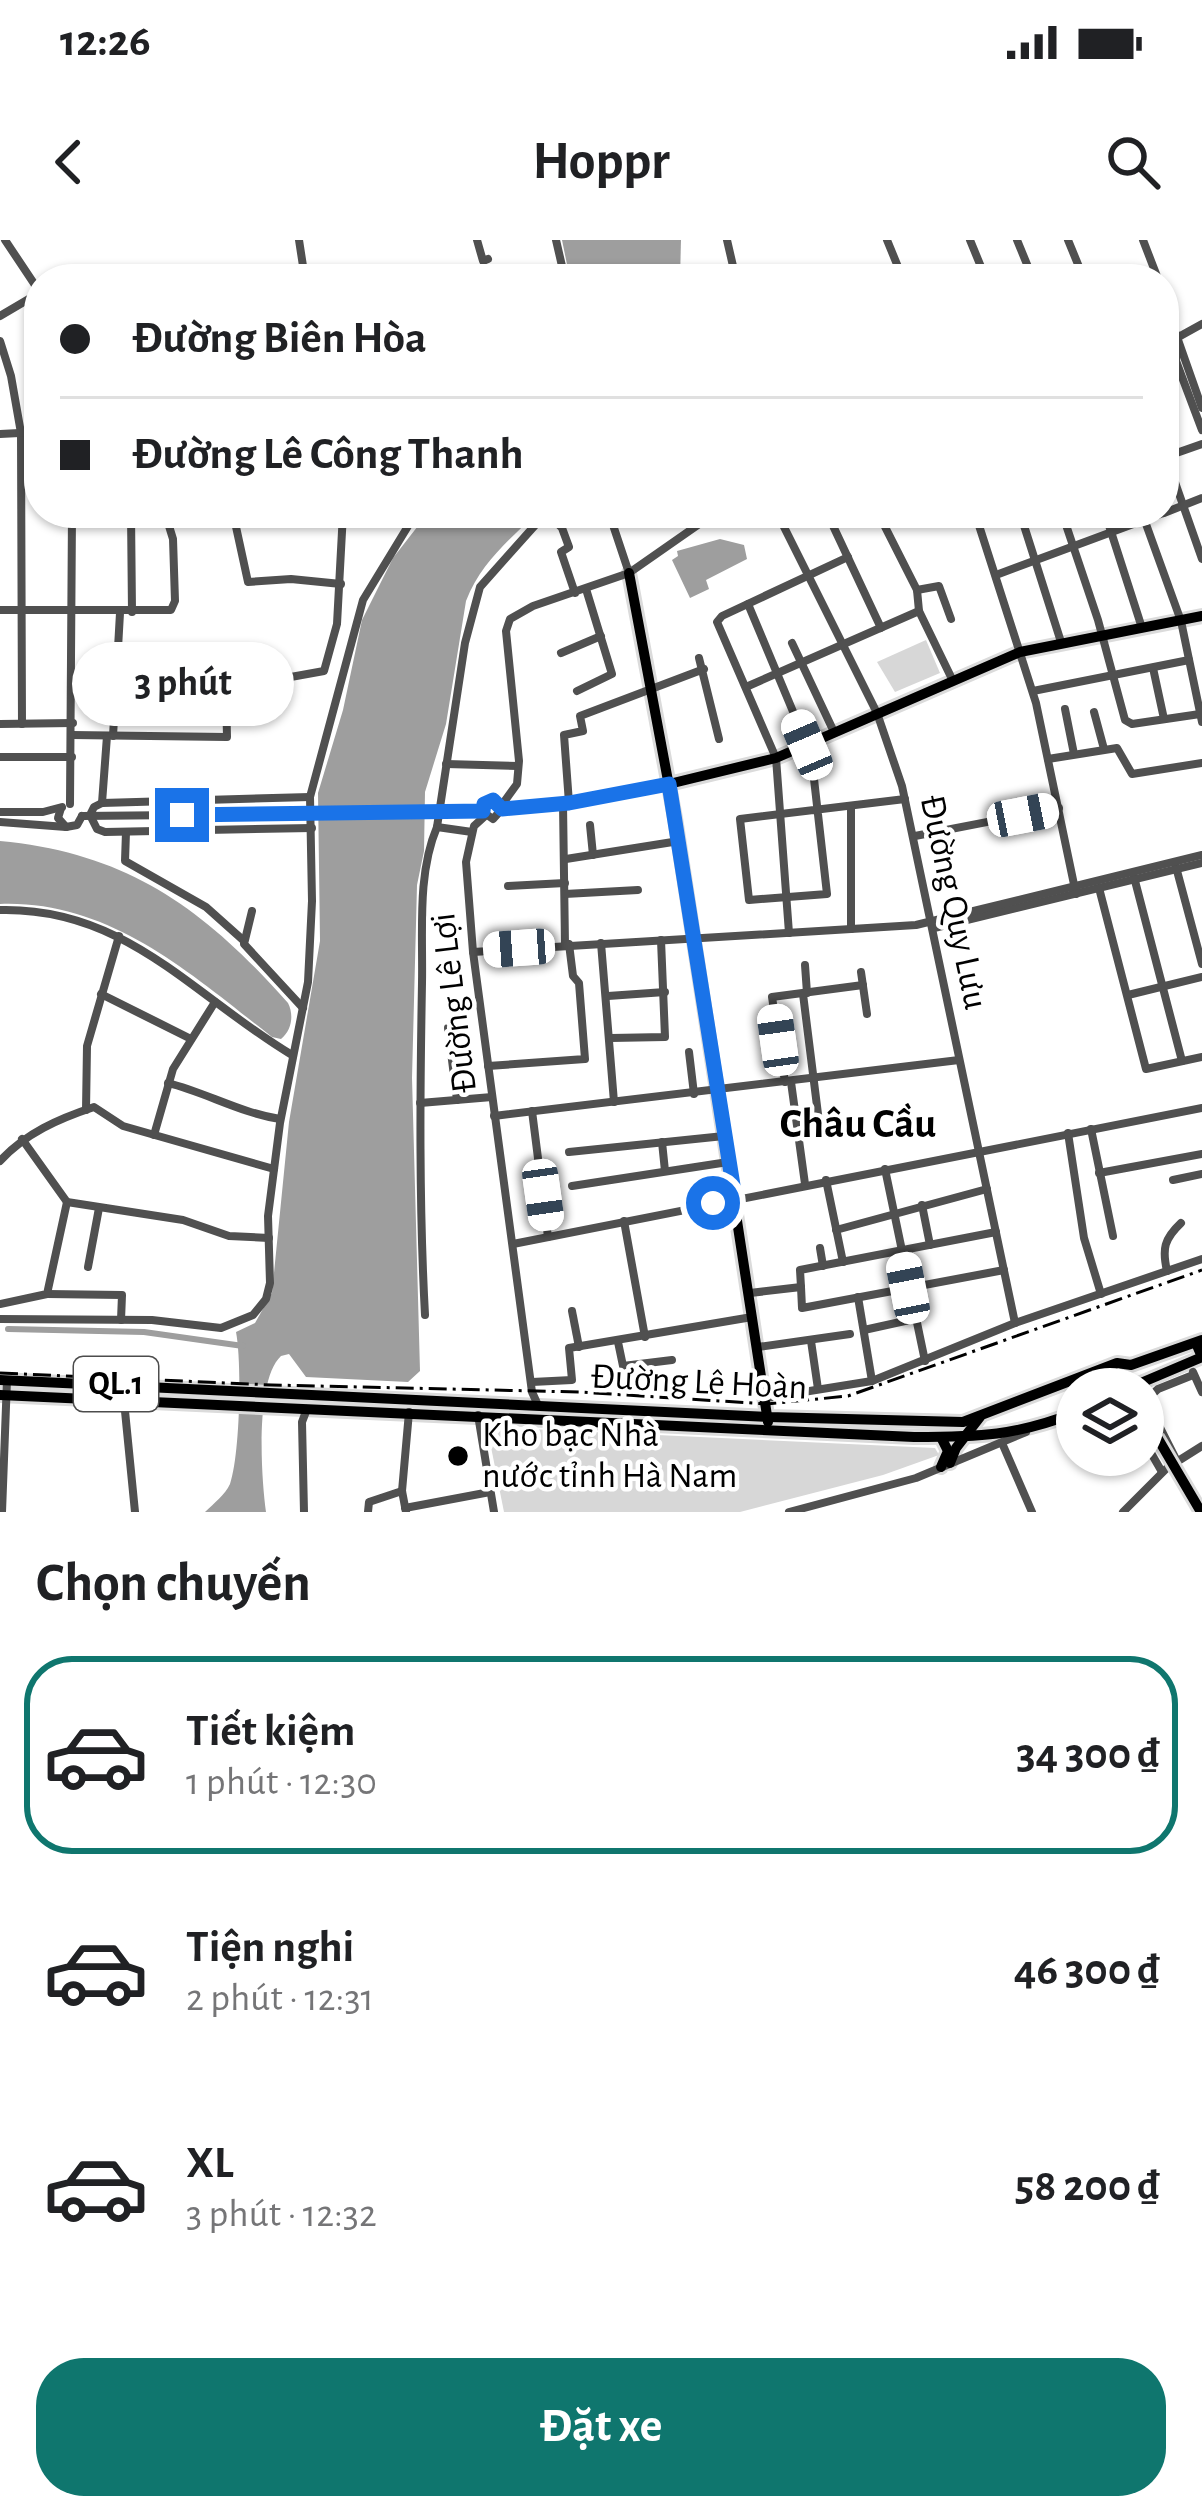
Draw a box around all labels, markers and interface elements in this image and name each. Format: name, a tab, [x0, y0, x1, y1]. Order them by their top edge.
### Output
text: 12:26	[60, 19, 151, 64]
icon: back	[36, 129, 102, 195]
icon: search	[1100, 129, 1166, 195]
text: Hoppr	[532, 135, 670, 189]
text: Đường Biên Hòa	[132, 316, 427, 361]
text: Đường Lê Công Thanh	[132, 432, 523, 477]
callout: 3 phút	[71, 641, 293, 725]
text: 3 phút	[134, 664, 232, 703]
car	[776, 705, 838, 785]
route end	[155, 788, 209, 842]
car	[984, 790, 1062, 840]
street label: Đường Quy Lưu	[914, 792, 994, 1012]
street label: Đường Lê Lợi	[425, 911, 483, 1095]
car	[482, 928, 556, 968]
car	[755, 1002, 801, 1078]
district label: Châu Cầu	[780, 1103, 936, 1145]
car	[520, 1157, 566, 1233]
route start	[686, 1176, 740, 1230]
car	[883, 1249, 933, 1327]
road number: QL.1	[74, 1357, 158, 1411]
street label: Đường Lê Hoàn	[590, 1358, 808, 1406]
map controls	[1056, 1368, 1164, 1476]
button: layers	[1056, 1368, 1164, 1476]
place label: Kho bạc Nhà nước tỉnh Hà Nam	[482, 1417, 737, 1494]
marker: Kho bạc Nhà nước tỉnh Hà Nam	[445, 1443, 471, 1469]
text: Chọn chuyến	[36, 1557, 311, 1611]
icon: car	[42, 1701, 150, 1809]
text: Tiết kiệm	[186, 1709, 355, 1754]
text: 34 300 ₫	[1016, 1732, 1160, 1777]
text: 1 phút · 12:30	[186, 1763, 377, 1802]
icon: car	[42, 1917, 150, 2025]
text: Tiện nghi	[186, 1925, 354, 1970]
text: 46 300 ₫	[1014, 1948, 1160, 1993]
text: 2 phút · 12:31	[186, 1979, 374, 2018]
icon: car	[42, 2133, 150, 2241]
text: XL	[186, 2141, 234, 2186]
text: 58 200 ₫	[1015, 2164, 1160, 2209]
text: 3 phút · 12:32	[186, 2195, 377, 2234]
button: Đặt xe	[36, 2358, 1166, 2496]

